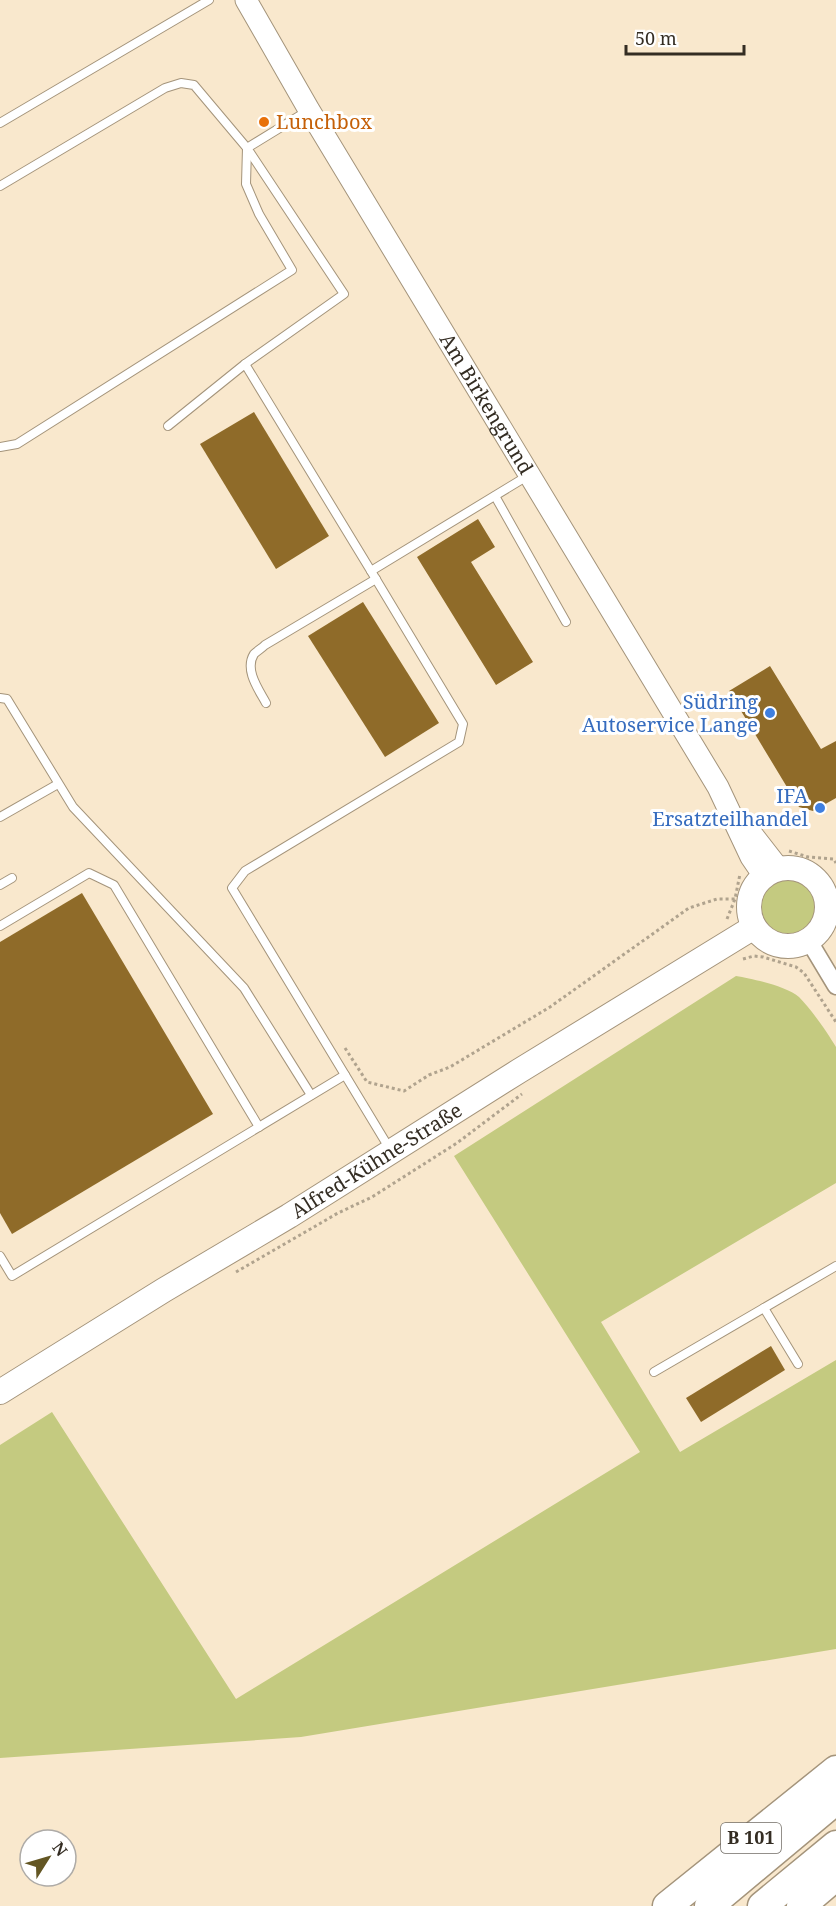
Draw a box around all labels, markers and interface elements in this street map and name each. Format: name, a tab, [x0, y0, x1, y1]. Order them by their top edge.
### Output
scale bar	[626, 18, 744, 56]
text: 50 m	[635, 26, 677, 50]
place label: Lunchbox	[276, 108, 372, 135]
marker: Lunchbox	[257, 115, 271, 129]
street label: Am Birkengrund	[434, 328, 540, 479]
place label: Südring Autoservice Lange	[582, 688, 758, 738]
marker: Südring Autoservice Lange	[763, 706, 777, 720]
place label: IFA Ersatzteilhandel	[652, 782, 809, 832]
marker: IFA Ersatzteilhandel	[813, 801, 827, 815]
street label: Alfred-Kühne-Straße	[286, 1096, 467, 1224]
road number: B 101	[721, 1823, 781, 1853]
north arrow	[18, 1828, 78, 1888]
text: N	[47, 1837, 73, 1861]

